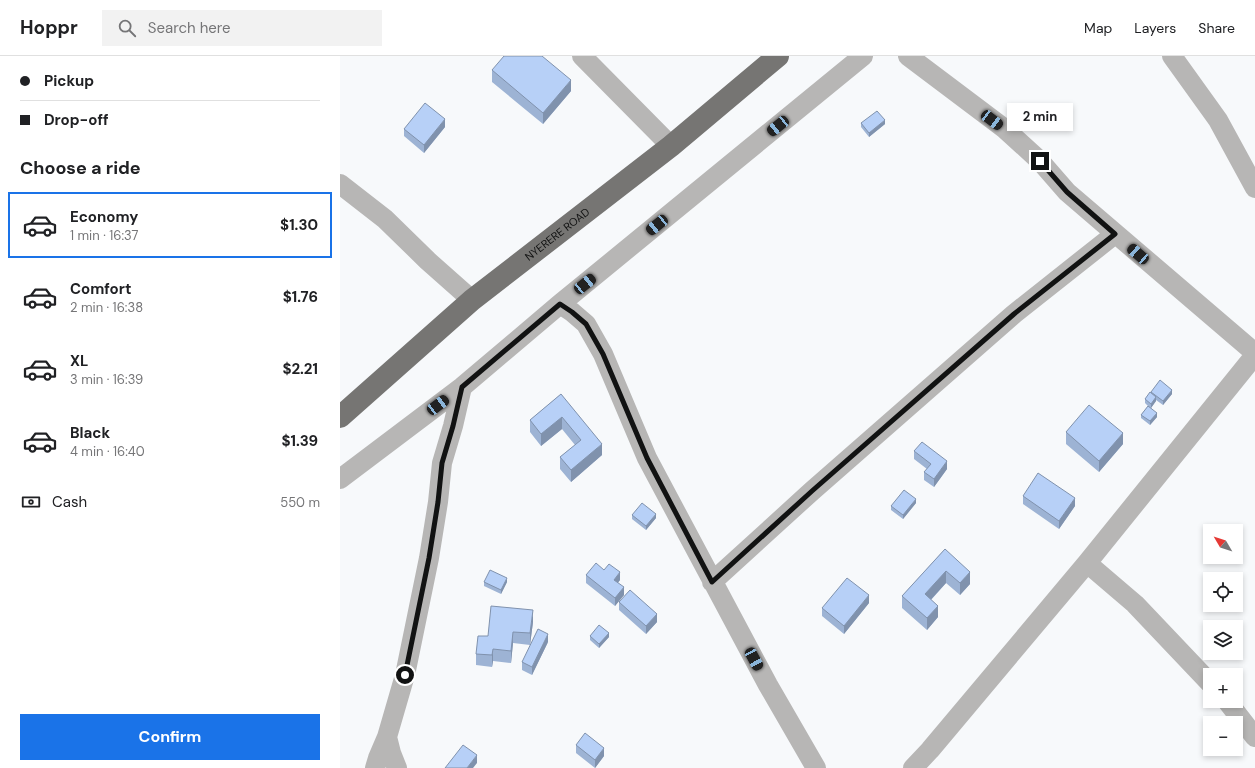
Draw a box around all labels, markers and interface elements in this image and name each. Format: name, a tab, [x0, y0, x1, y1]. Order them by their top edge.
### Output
search box	[102, 10, 382, 46]
text: Hoppr	[20, 15, 78, 40]
icon: search	[116, 17, 138, 39]
text: Search here	[148, 18, 231, 38]
text: Map	[1084, 19, 1112, 37]
text: Layers	[1134, 19, 1176, 37]
text: Share	[1198, 19, 1235, 37]
text: Pickup	[44, 71, 94, 91]
callout: 2 min	[1007, 103, 1073, 131]
car	[979, 108, 1005, 132]
text: 2 min	[1023, 108, 1057, 125]
text: Drop-off	[44, 110, 109, 130]
car	[765, 114, 791, 138]
route end	[1031, 152, 1049, 170]
text: Choose a ride	[20, 156, 141, 180]
street label: NYERERE ROAD	[522, 204, 593, 264]
icon: car	[22, 207, 58, 243]
text: Economy	[70, 207, 138, 227]
car	[644, 213, 670, 237]
text: $1.30	[280, 215, 318, 235]
text: 1 min · 16:37	[70, 227, 138, 244]
car	[1125, 242, 1151, 266]
car	[572, 272, 598, 296]
icon: car	[22, 279, 58, 315]
text: Comfort	[70, 279, 131, 299]
text: $1.76	[283, 287, 318, 307]
text: 2 min · 16:38	[70, 299, 143, 316]
icon: car	[22, 351, 58, 387]
text: XL	[70, 351, 88, 371]
text: $2.21	[282, 359, 318, 379]
text: 3 min · 16:39	[70, 371, 143, 388]
car	[425, 393, 451, 417]
icon: car	[22, 423, 58, 459]
text: Black	[70, 423, 110, 443]
text: $1.39	[281, 431, 318, 451]
text: 4 min · 16:40	[70, 443, 145, 460]
icon: cash	[20, 491, 42, 513]
text: Cash	[52, 492, 87, 512]
text: 550 m	[280, 494, 320, 511]
north arrow	[1203, 524, 1243, 564]
map controls	[1203, 524, 1243, 756]
button: locate	[1203, 572, 1243, 612]
button: layers	[1203, 620, 1243, 660]
car	[743, 646, 765, 672]
route start	[396, 666, 414, 684]
button: +	[1203, 668, 1243, 708]
button: Confirm	[20, 714, 320, 760]
button: −	[1203, 716, 1243, 756]

